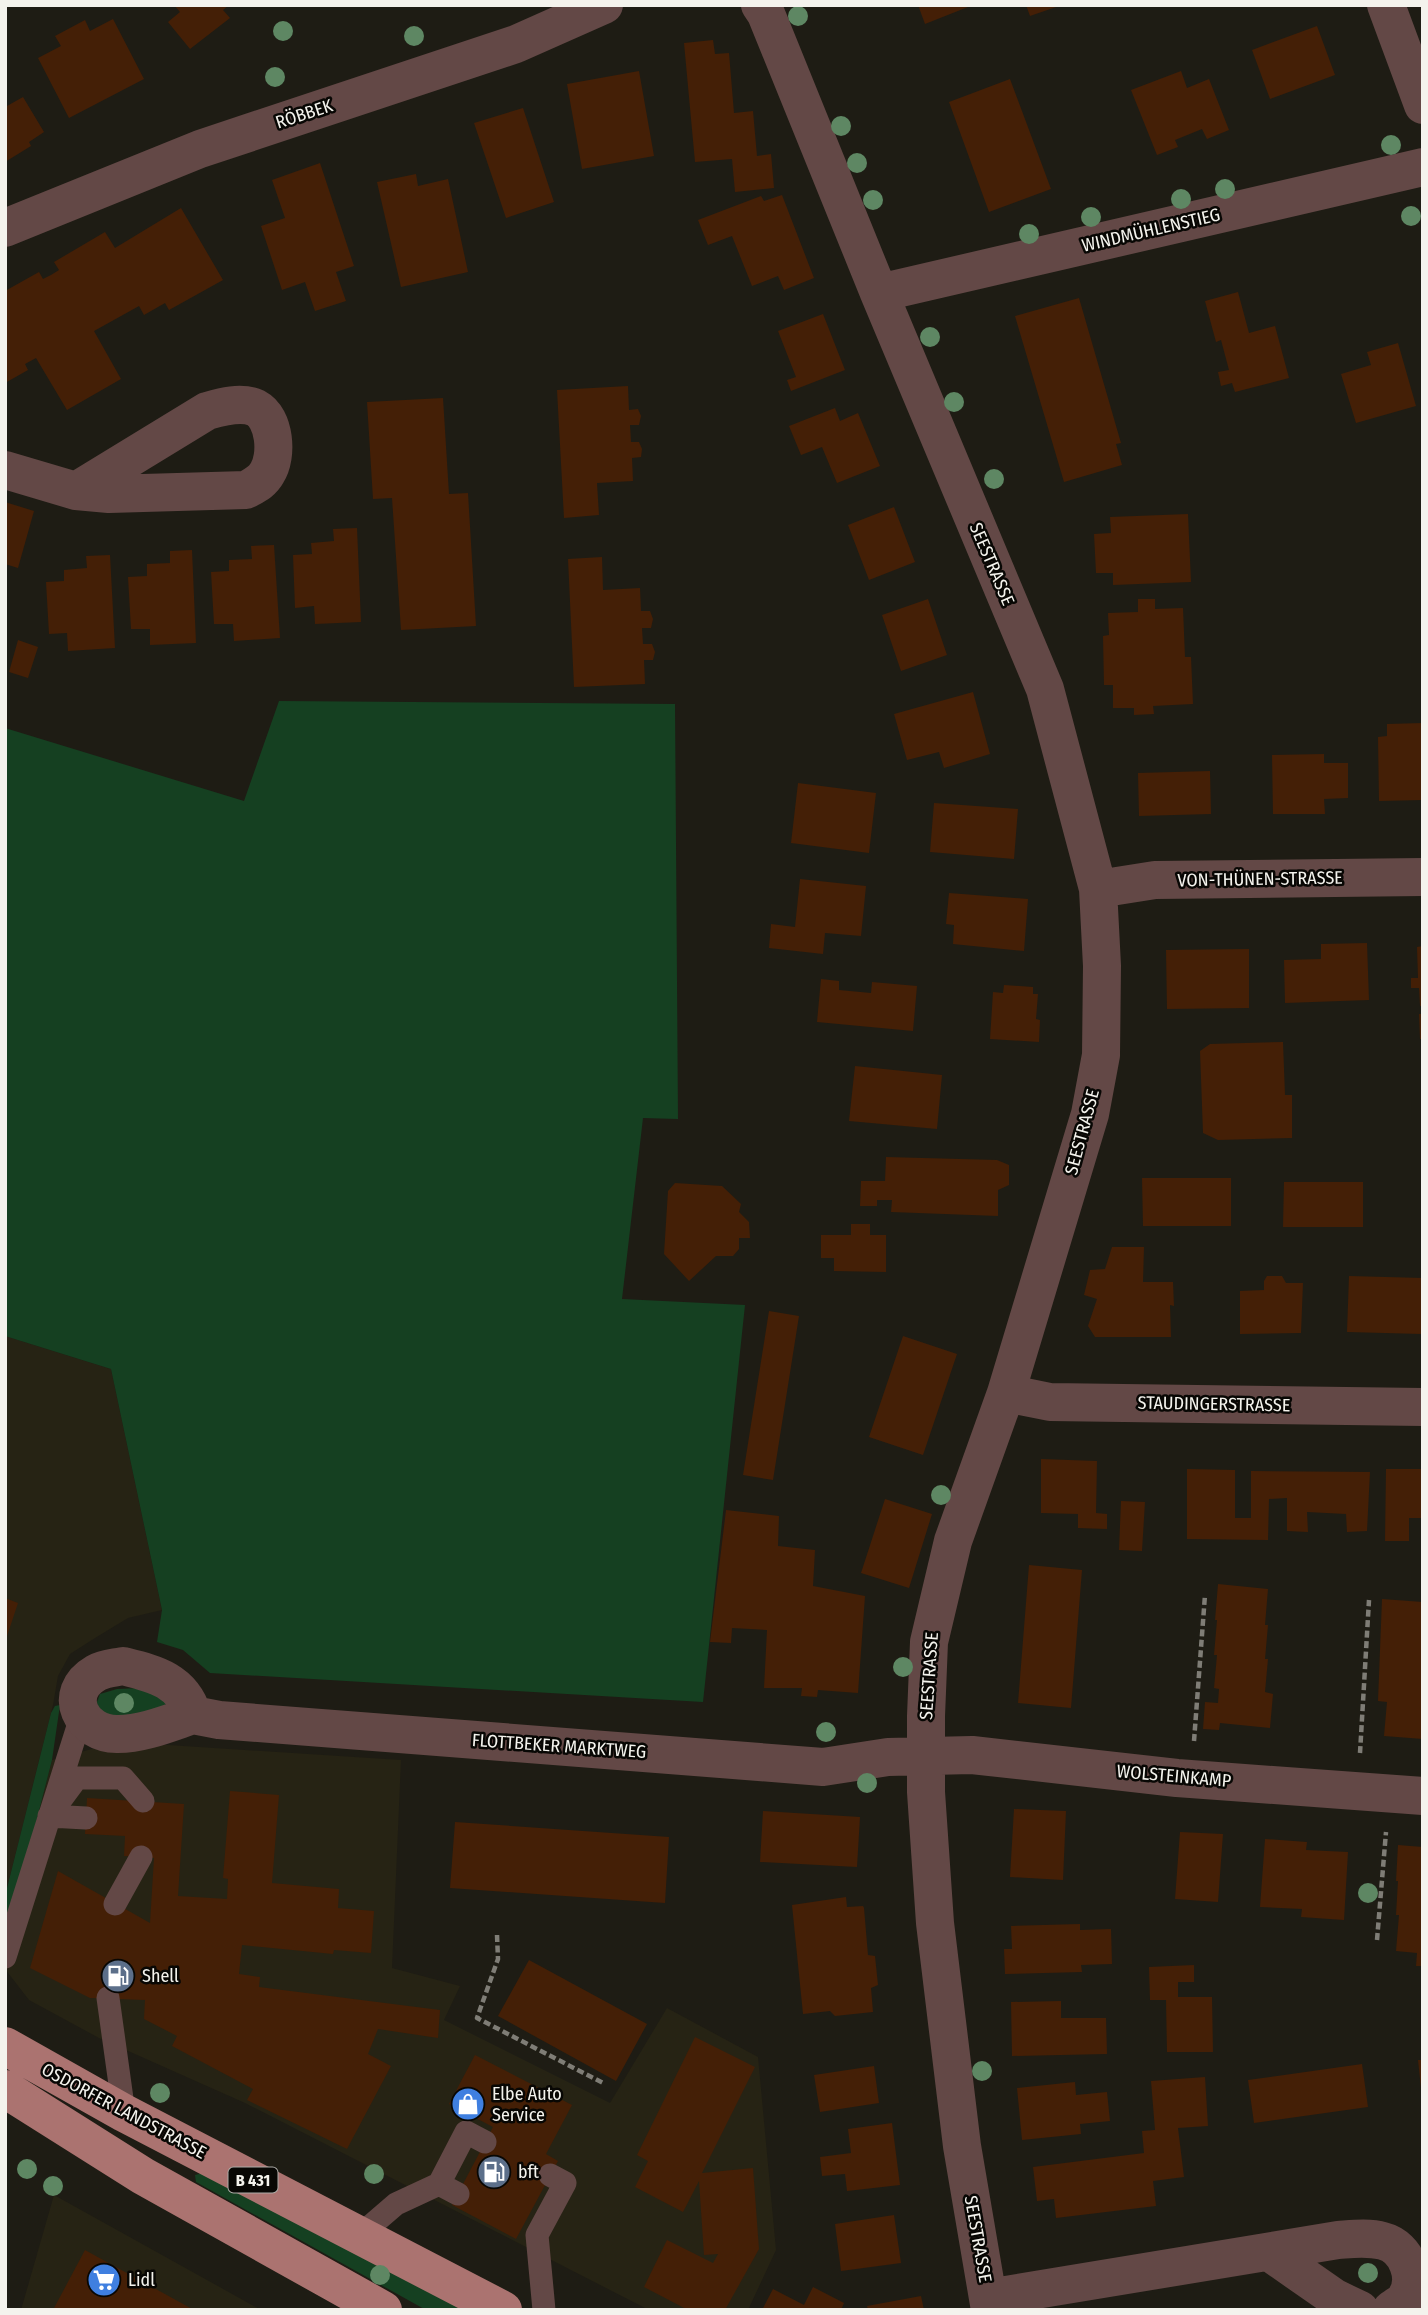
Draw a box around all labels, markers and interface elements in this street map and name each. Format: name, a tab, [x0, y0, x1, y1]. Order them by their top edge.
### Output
street label: RÖBBEK	[273, 94, 336, 134]
street label: WINDMÜHLENSTIEG	[1080, 203, 1222, 257]
street label: SEESTRASSE	[965, 519, 1019, 609]
street label: VON-THÜNEN-STRASSE	[1177, 867, 1343, 891]
street label: SEESTRASSE	[1060, 1087, 1104, 1177]
street label: STAUDINGERSTRASSE	[1138, 1392, 1290, 1416]
street label: SEESTRASSE	[915, 1631, 943, 1721]
street label: FLOTTBEKER MARKTWEG	[471, 1729, 647, 1763]
street label: WOLSTEINKAMP	[1116, 1760, 1232, 1792]
fuel station icon: Shell	[99, 1957, 137, 1995]
place label: Shell	[142, 1965, 179, 1987]
street label: OSDORFER LANDSTRASSE	[38, 2058, 210, 2164]
place label: Elbe Auto Service	[492, 2083, 562, 2126]
shop icon: Elbe Auto Service	[449, 2085, 487, 2123]
fuel station icon: bft	[475, 2153, 513, 2191]
place label: bft	[518, 2161, 539, 2183]
road number: B 431	[229, 2168, 278, 2192]
street label: SEESTRASSE	[960, 2194, 996, 2284]
supermarket icon: Lidl	[85, 2261, 123, 2299]
place label: Lidl	[128, 2269, 155, 2291]

